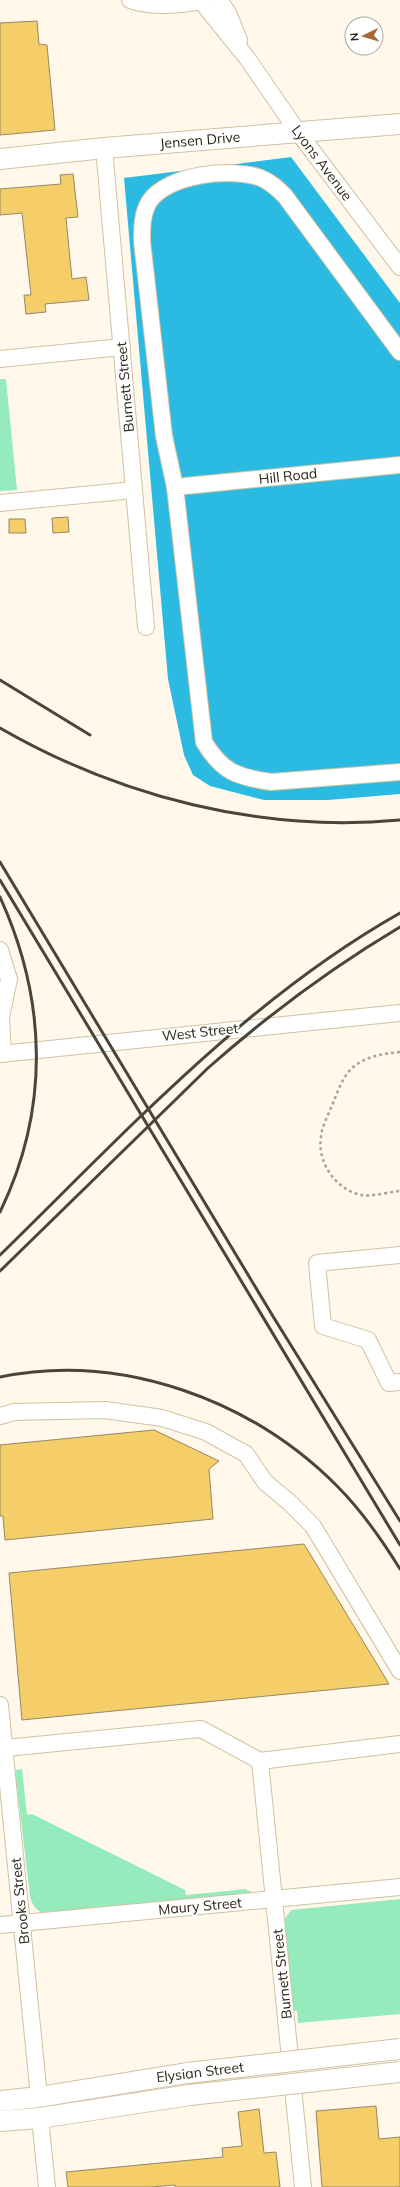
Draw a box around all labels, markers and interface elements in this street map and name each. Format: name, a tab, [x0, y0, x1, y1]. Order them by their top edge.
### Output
north arrow	[344, 16, 384, 56]
text: N	[347, 32, 361, 42]
street label: Lyons Avenue	[288, 122, 356, 204]
street label: Jensen Drive	[159, 128, 241, 152]
street label: Burnett Street	[112, 341, 138, 433]
street label: Hill Road	[258, 464, 318, 488]
street label: West Street	[161, 1019, 239, 1045]
street label: Brooks Street	[6, 1857, 33, 1945]
street label: Maury Street	[157, 1893, 243, 1919]
street label: Burnett Street	[268, 1928, 296, 2020]
street label: Elysian Street	[155, 2058, 245, 2086]

